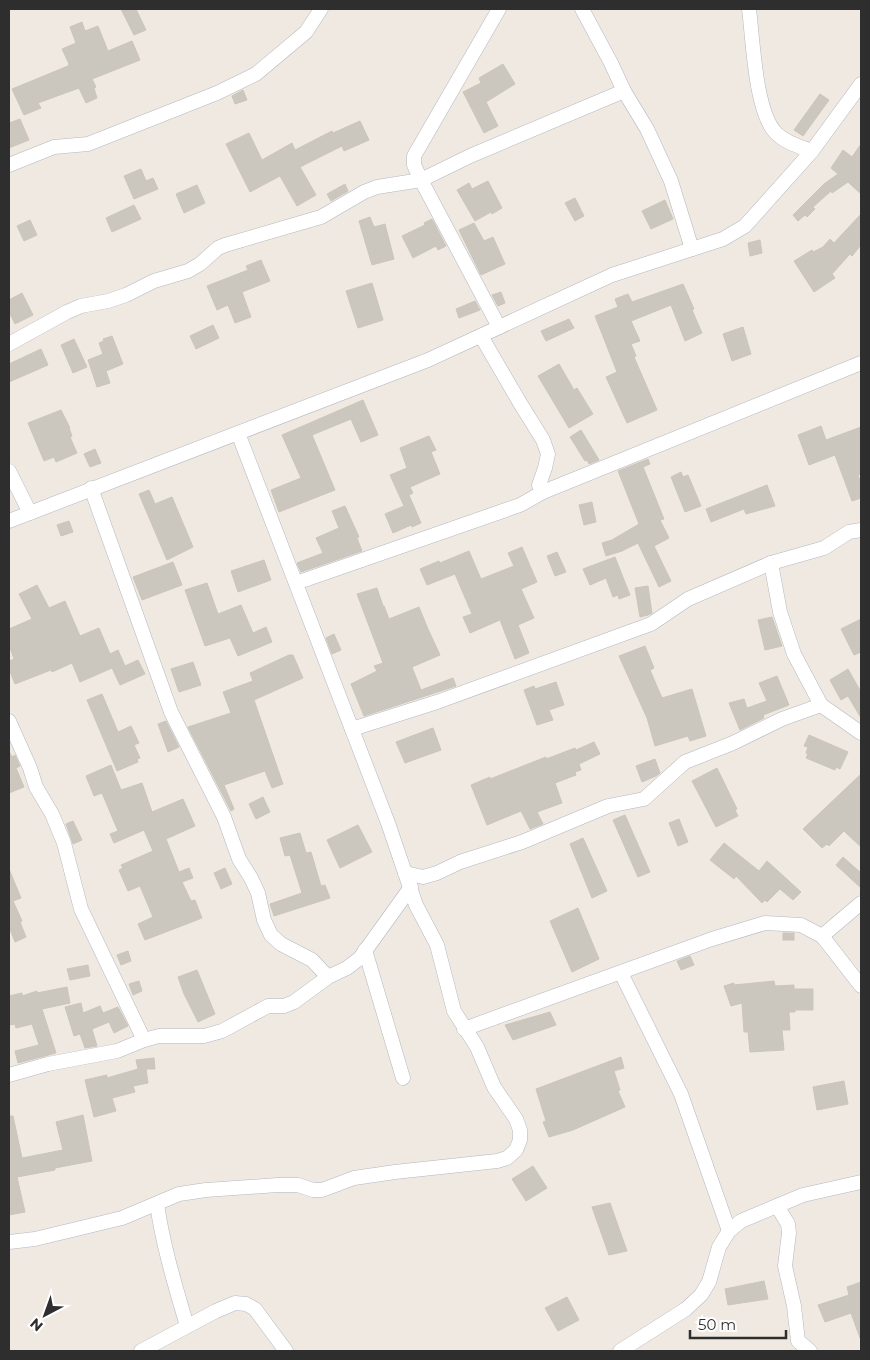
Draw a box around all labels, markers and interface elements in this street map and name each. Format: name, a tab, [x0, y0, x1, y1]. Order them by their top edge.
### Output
north arrow	[20, 1290, 70, 1340]
scale bar	[690, 1308, 786, 1340]
text: N	[26, 1314, 47, 1335]
text: 50 m	[698, 1315, 736, 1334]

